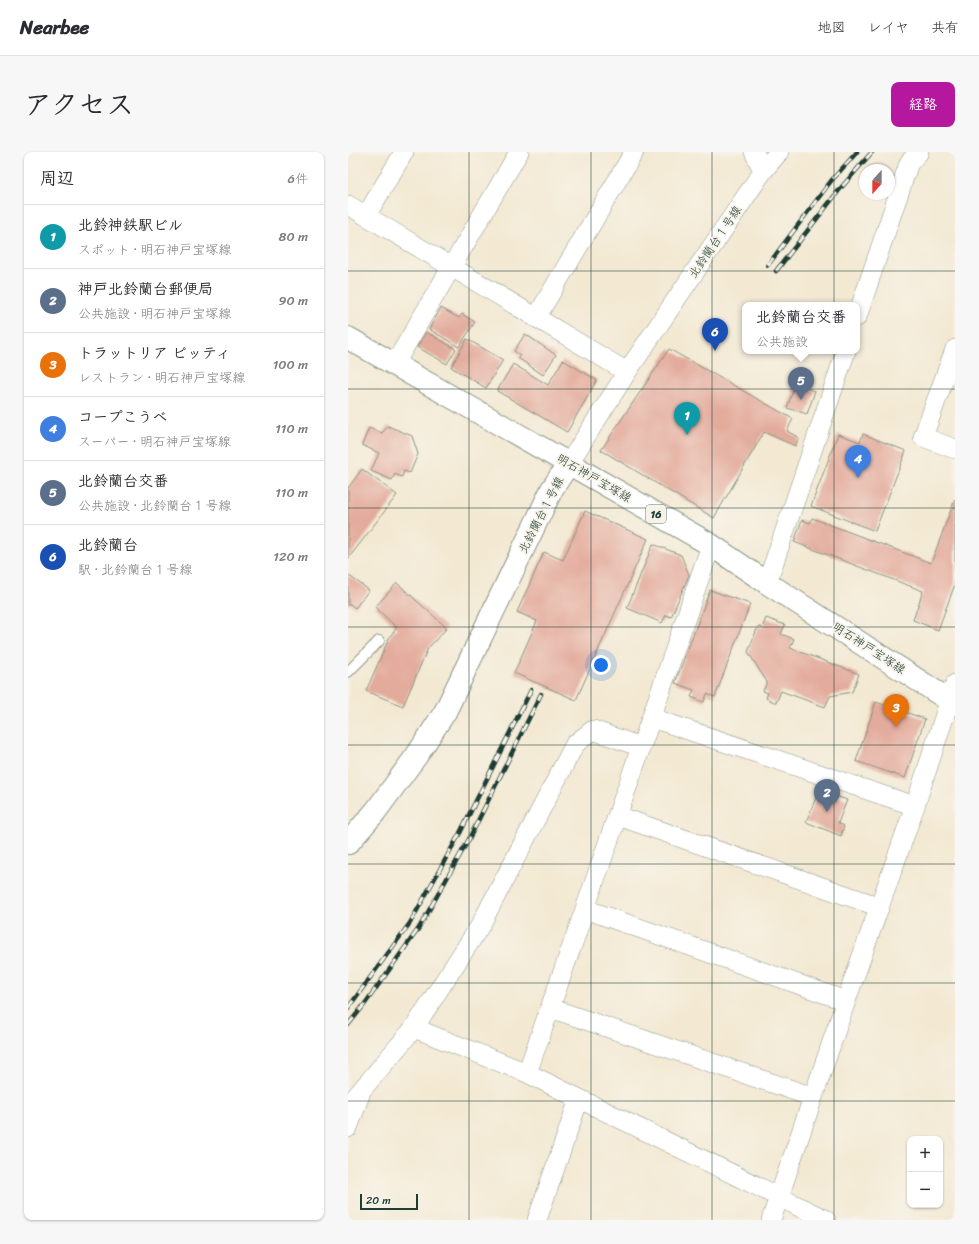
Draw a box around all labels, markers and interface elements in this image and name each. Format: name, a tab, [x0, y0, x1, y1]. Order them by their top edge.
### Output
text: Nearbee	[20, 11, 89, 44]
text: 地図	[818, 15, 846, 40]
text: レイヤ	[868, 15, 909, 40]
text: 共有	[931, 15, 959, 40]
text: アクセス	[24, 80, 134, 129]
button: 経路	[891, 82, 955, 127]
text: 周辺	[40, 163, 74, 193]
north arrow	[859, 164, 895, 200]
text: 6件	[288, 167, 308, 190]
street label: 北鈴蘭台１号線	[682, 201, 748, 283]
text: 北鈴神鉄駅ビル	[78, 212, 183, 238]
text: 1	[50, 225, 56, 248]
text: 80 m	[279, 225, 308, 248]
text: スポット · 明石神戸宝塚線	[78, 238, 231, 261]
text: 神戸北鈴蘭台郵便局	[78, 276, 213, 302]
text: 2	[49, 289, 57, 312]
text: 90 m	[278, 289, 308, 312]
text: 公共施設 · 明石神戸宝塚線	[78, 302, 231, 325]
popup	[742, 302, 860, 354]
text: 北鈴蘭台交番	[756, 304, 846, 330]
pin: 6	[702, 318, 728, 351]
text: 公共施設	[756, 330, 808, 353]
text: トラットリア ピッティ	[78, 340, 231, 366]
text: 3	[49, 353, 57, 376]
text: 100 m	[273, 353, 308, 376]
text: レストラン · 明石神戸宝塚線	[78, 366, 245, 389]
pin: 5	[788, 367, 814, 400]
pin: 1	[674, 402, 700, 435]
text: コープこうべ	[78, 404, 167, 430]
text: 4	[49, 417, 57, 440]
text: 110 m	[275, 417, 308, 440]
text: スーパー · 明石神戸宝塚線	[78, 430, 231, 453]
pin: 4	[845, 445, 871, 478]
street label: 明石神戸宝塚線	[552, 447, 636, 509]
text: 北鈴蘭台交番	[78, 468, 168, 494]
street label: 北鈴蘭台１号線	[512, 473, 570, 557]
text: 5	[49, 481, 57, 504]
text: 110 m	[275, 481, 308, 504]
text: 公共施設 · 北鈴蘭台１号線	[78, 494, 231, 517]
road number: 16	[646, 505, 666, 523]
text: 北鈴蘭台	[78, 532, 138, 558]
text: 6	[49, 545, 57, 568]
text: 120 m	[273, 545, 308, 568]
text: 駅 · 北鈴蘭台１号線	[78, 558, 192, 581]
street label: 明石神戸宝塚線	[828, 616, 910, 680]
your location	[591, 655, 611, 675]
pin: 3	[883, 694, 909, 727]
pin: 2	[814, 779, 840, 812]
map controls	[907, 1136, 943, 1208]
button: +	[907, 1136, 943, 1172]
button: −	[907, 1172, 943, 1208]
text: 20 m	[366, 1191, 391, 1210]
scale bar	[360, 1192, 418, 1211]

